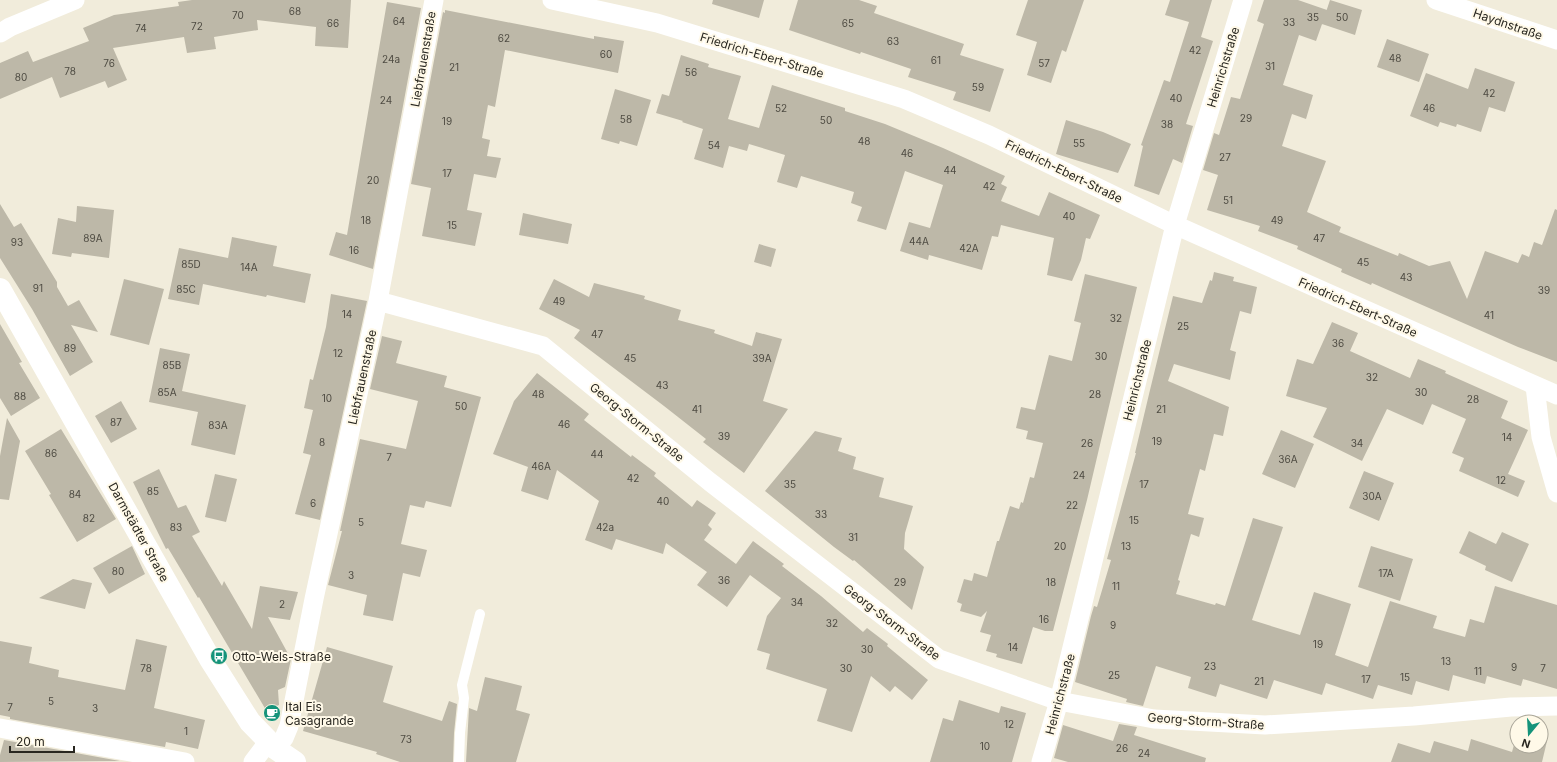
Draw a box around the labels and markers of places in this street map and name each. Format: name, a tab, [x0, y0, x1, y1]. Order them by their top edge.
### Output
bus stop icon: Otto-Wels-Straße	[209, 646, 229, 666]
place label: Otto-Wels-Straße	[232, 649, 331, 664]
place label: Ital Eis Casagrande	[285, 699, 354, 728]
cafe icon: Ital Eis Casagrande	[262, 703, 282, 723]

